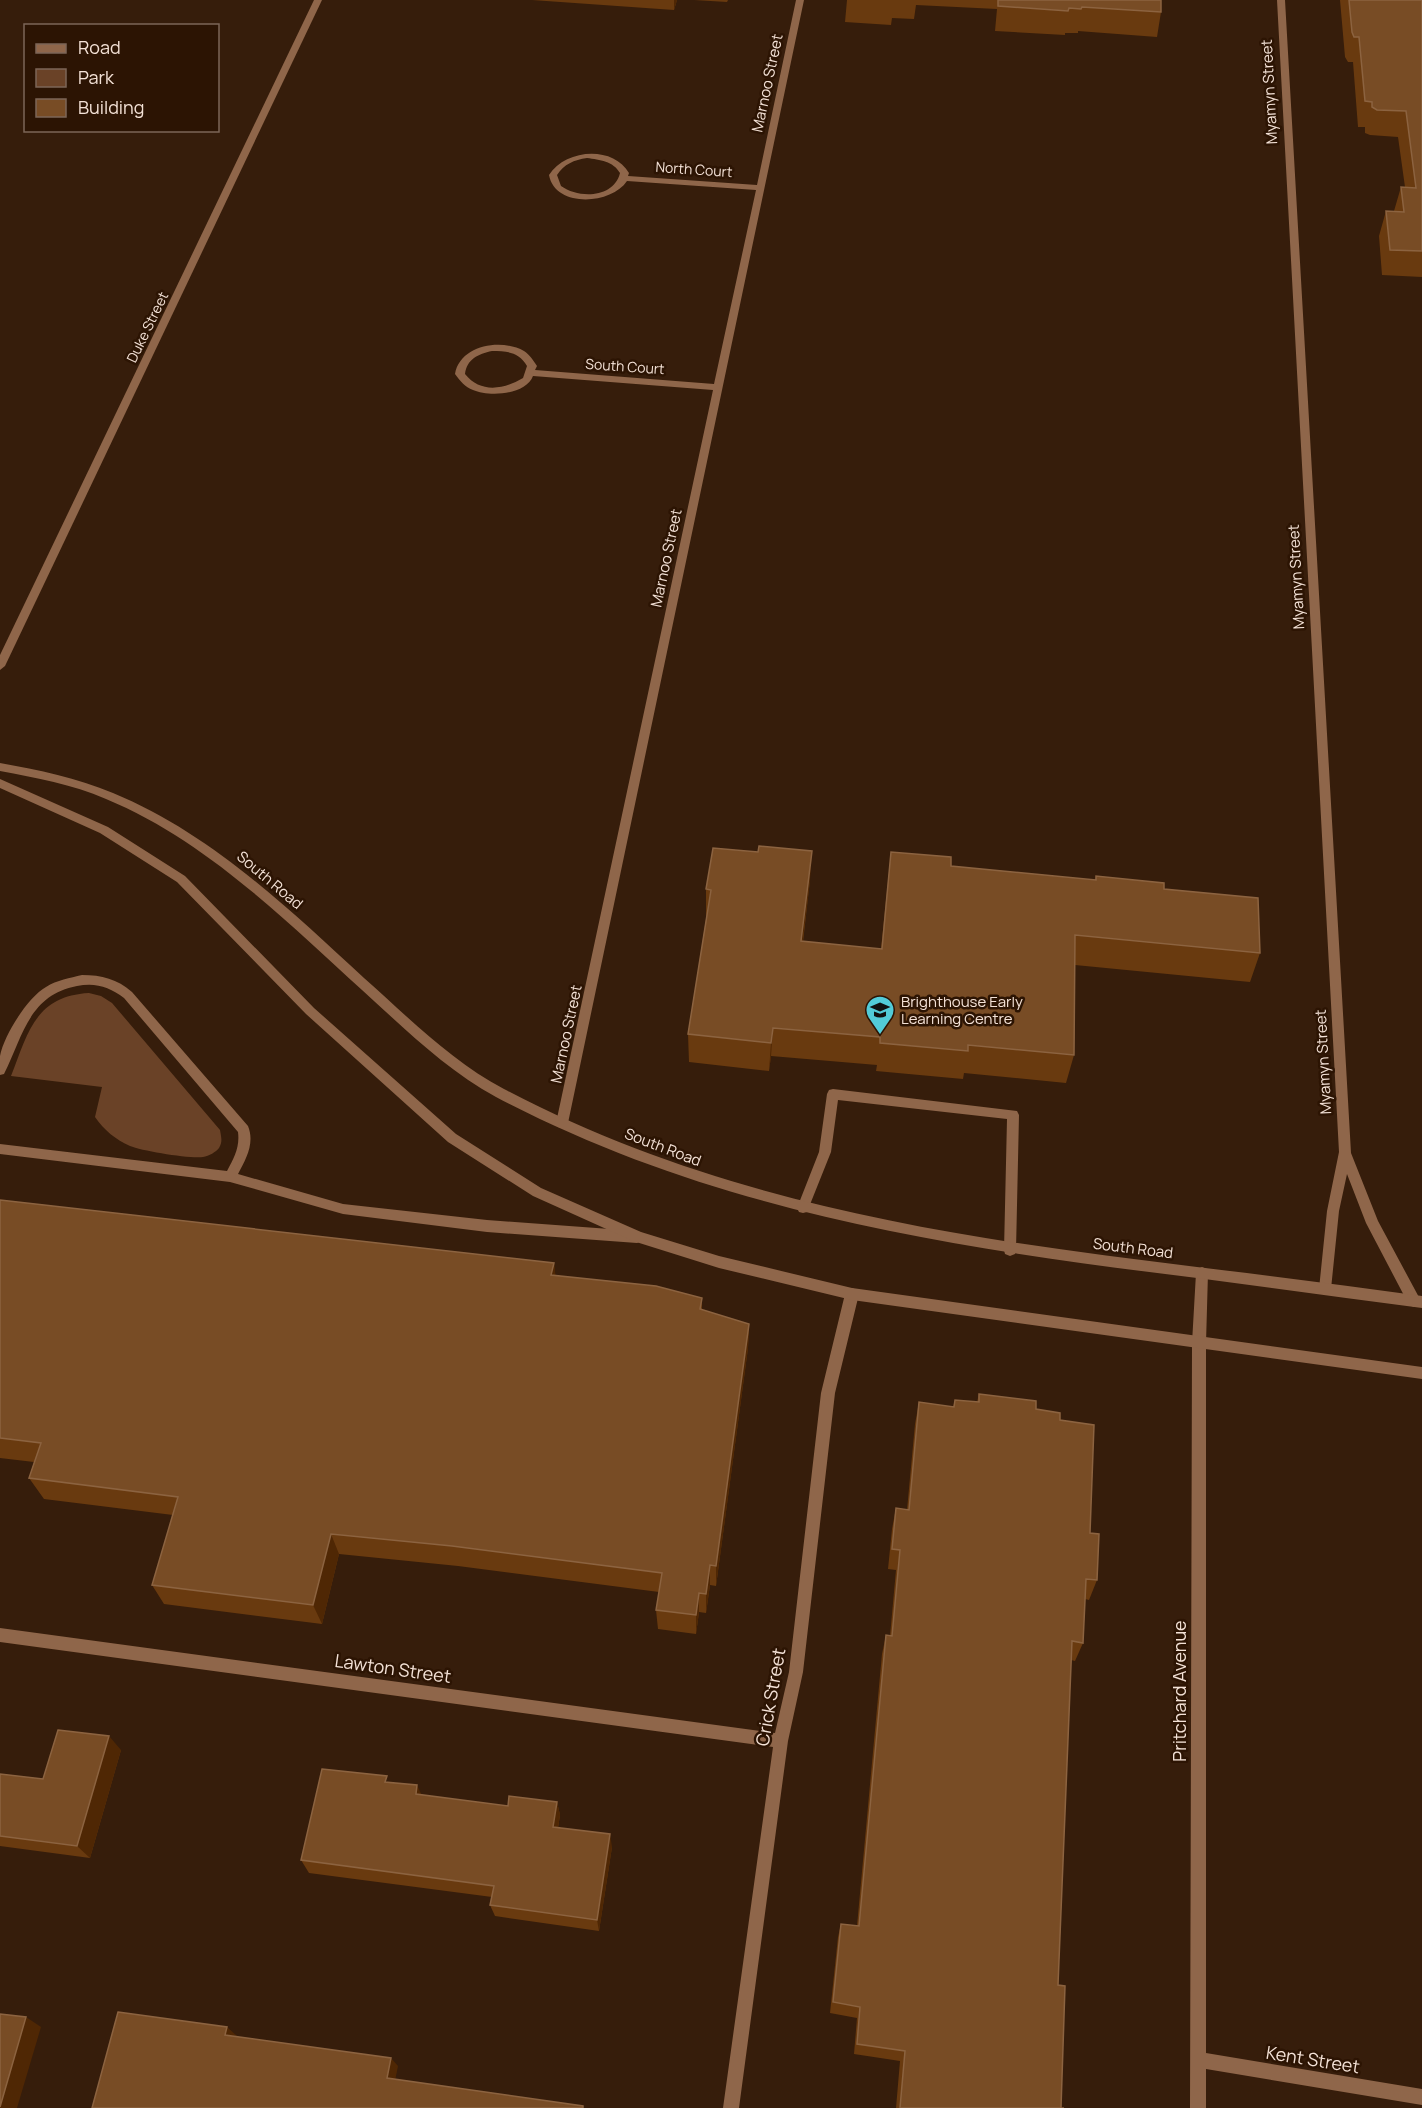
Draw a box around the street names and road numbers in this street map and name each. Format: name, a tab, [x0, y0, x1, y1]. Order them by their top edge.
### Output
street label: Marnoo Street	[746, 32, 788, 134]
street label: Myamyn Street	[1256, 39, 1282, 145]
street label: North Court	[655, 157, 733, 181]
street label: Duke Street	[122, 288, 173, 366]
street label: South Court	[585, 354, 666, 378]
street label: Marnoo Street	[645, 507, 687, 609]
street label: Myamyn Street	[1283, 524, 1309, 630]
street label: South Road	[232, 846, 308, 914]
street label: Marnoo Street	[545, 983, 587, 1085]
street label: Myamyn Street	[1310, 1009, 1336, 1115]
street label: South Road	[622, 1123, 704, 1171]
street label: South Road	[1092, 1233, 1174, 1263]
street label: Pritchard Avenue	[1167, 1620, 1191, 1762]
street label: Crick Street	[750, 1646, 790, 1748]
street label: Lawton Street	[333, 1648, 453, 1688]
street label: Kent Street	[1264, 2040, 1362, 2078]

